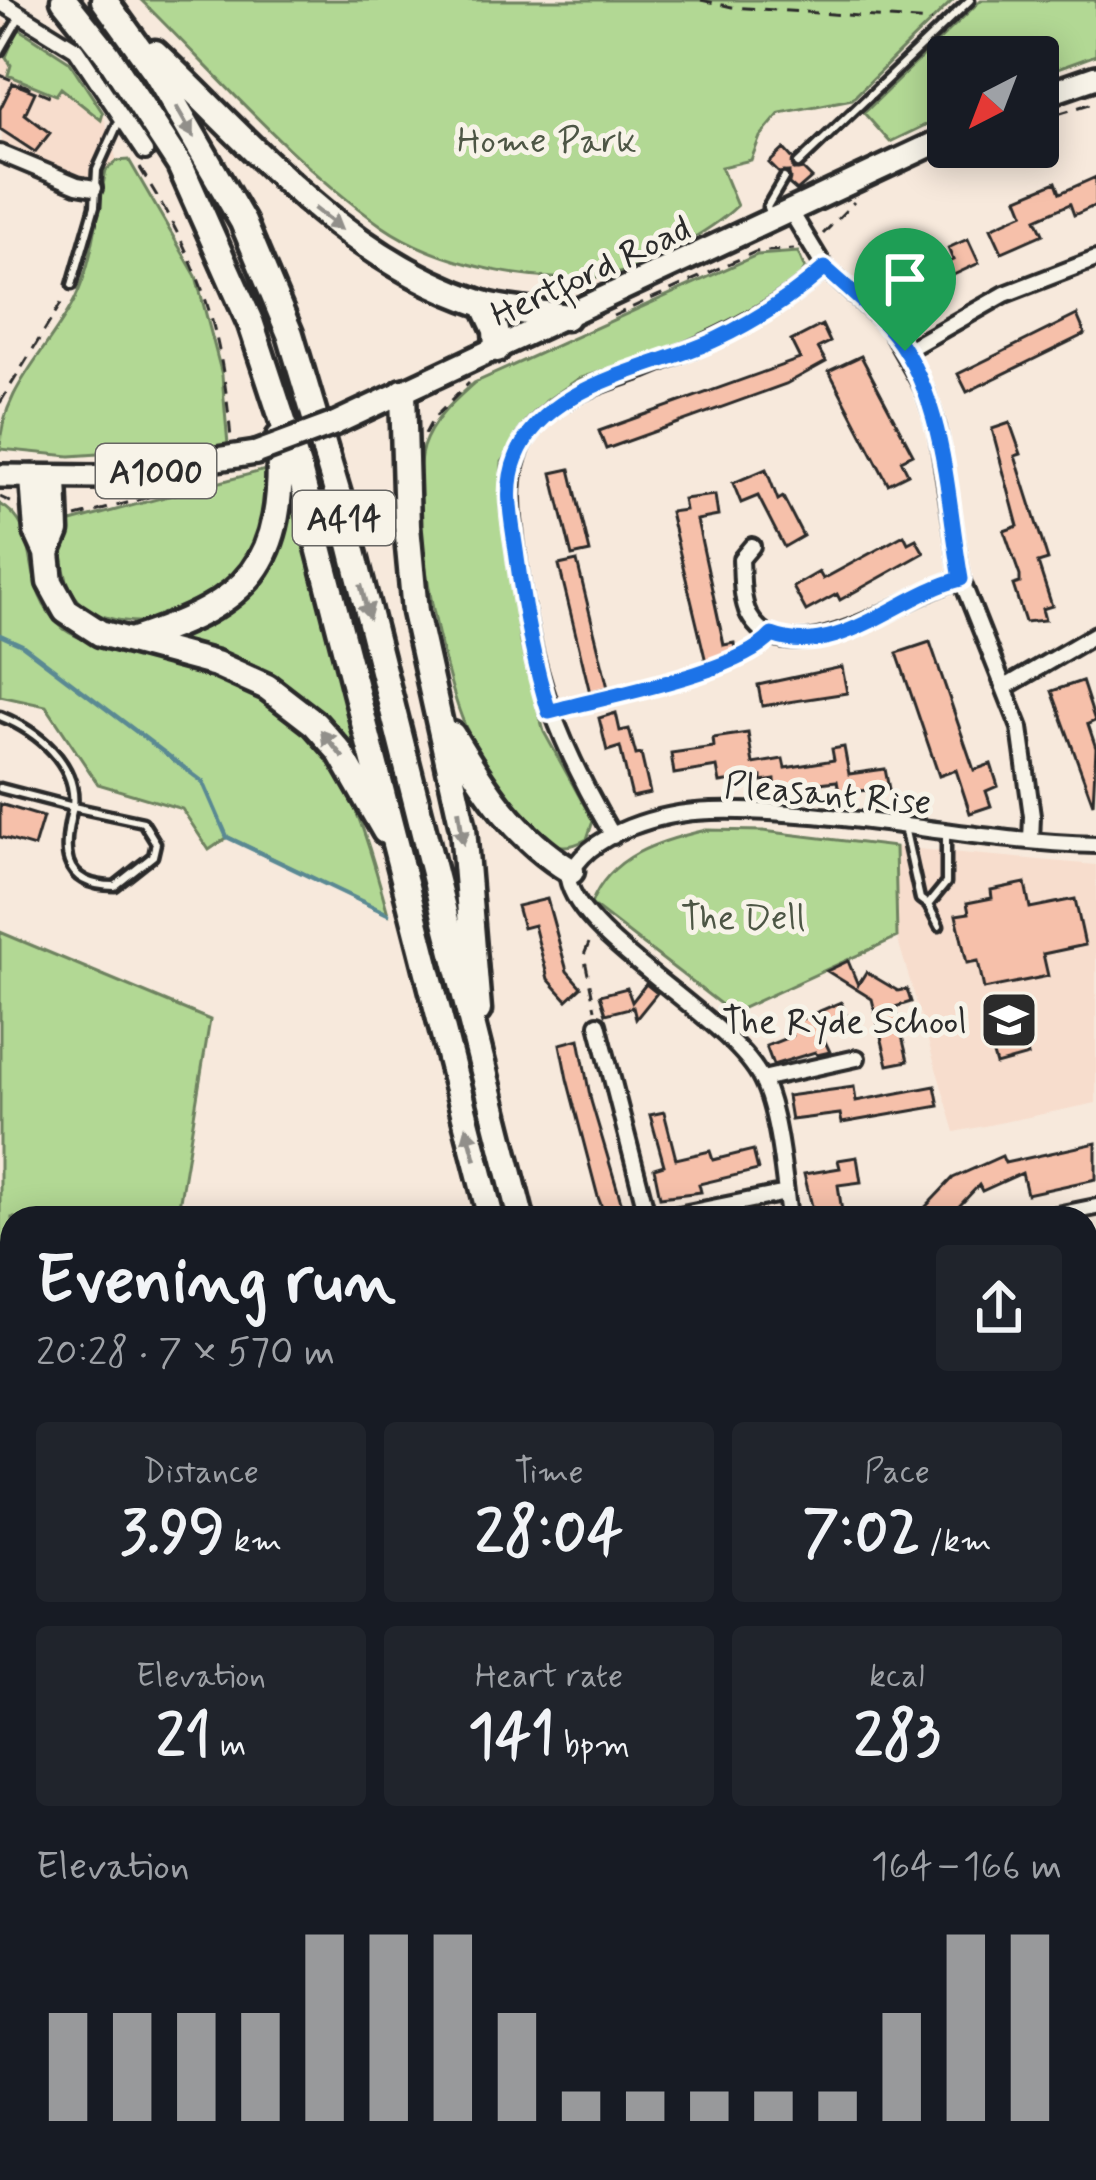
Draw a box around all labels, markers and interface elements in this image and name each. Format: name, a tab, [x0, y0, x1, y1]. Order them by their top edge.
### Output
north arrow	[927, 36, 1059, 168]
map controls	[927, 36, 1059, 168]
one-way arrow	[173, 105, 194, 138]
park label: Home Park	[457, 119, 637, 166]
one-way arrow	[313, 206, 344, 231]
street label: Hertford Road	[484, 206, 700, 342]
pin	[854, 228, 956, 351]
icon: arrive	[872, 246, 938, 312]
road number: A1000	[96, 444, 216, 498]
road number: A414	[293, 491, 395, 545]
one-way arrow	[356, 584, 375, 621]
one-way arrow	[319, 729, 345, 759]
street label: Pleasant Rise	[722, 763, 933, 828]
one-way arrow	[452, 809, 471, 846]
park label: The Dell	[681, 896, 805, 943]
school or university icon: The Ryde School	[978, 989, 1040, 1051]
place label: The Ryde School	[722, 1000, 967, 1047]
one-way arrow	[461, 1125, 480, 1162]
text: Evening run	[36, 1240, 396, 1326]
button: share	[936, 1245, 1062, 1371]
text: 20:28 · 7 × 570 m	[36, 1328, 335, 1379]
text: Distance	[143, 1451, 259, 1495]
text: Time	[514, 1451, 584, 1495]
text: Pace	[864, 1451, 930, 1495]
text: 3.99	[120, 1495, 225, 1574]
text: 28:04	[475, 1495, 623, 1574]
text: 7:02	[802, 1495, 920, 1574]
text: km	[225, 1520, 282, 1564]
text: /km	[920, 1520, 992, 1564]
text: Elevation	[136, 1655, 266, 1699]
text: Heart rate	[475, 1655, 623, 1699]
text: kcal	[869, 1655, 925, 1699]
text: 21	[156, 1699, 211, 1778]
text: 141	[468, 1699, 555, 1778]
text: 283	[854, 1699, 940, 1778]
text: m	[211, 1724, 246, 1768]
text: bpm	[555, 1724, 630, 1768]
text: Elevation	[36, 1842, 190, 1893]
text: 164–166 m	[871, 1842, 1062, 1893]

